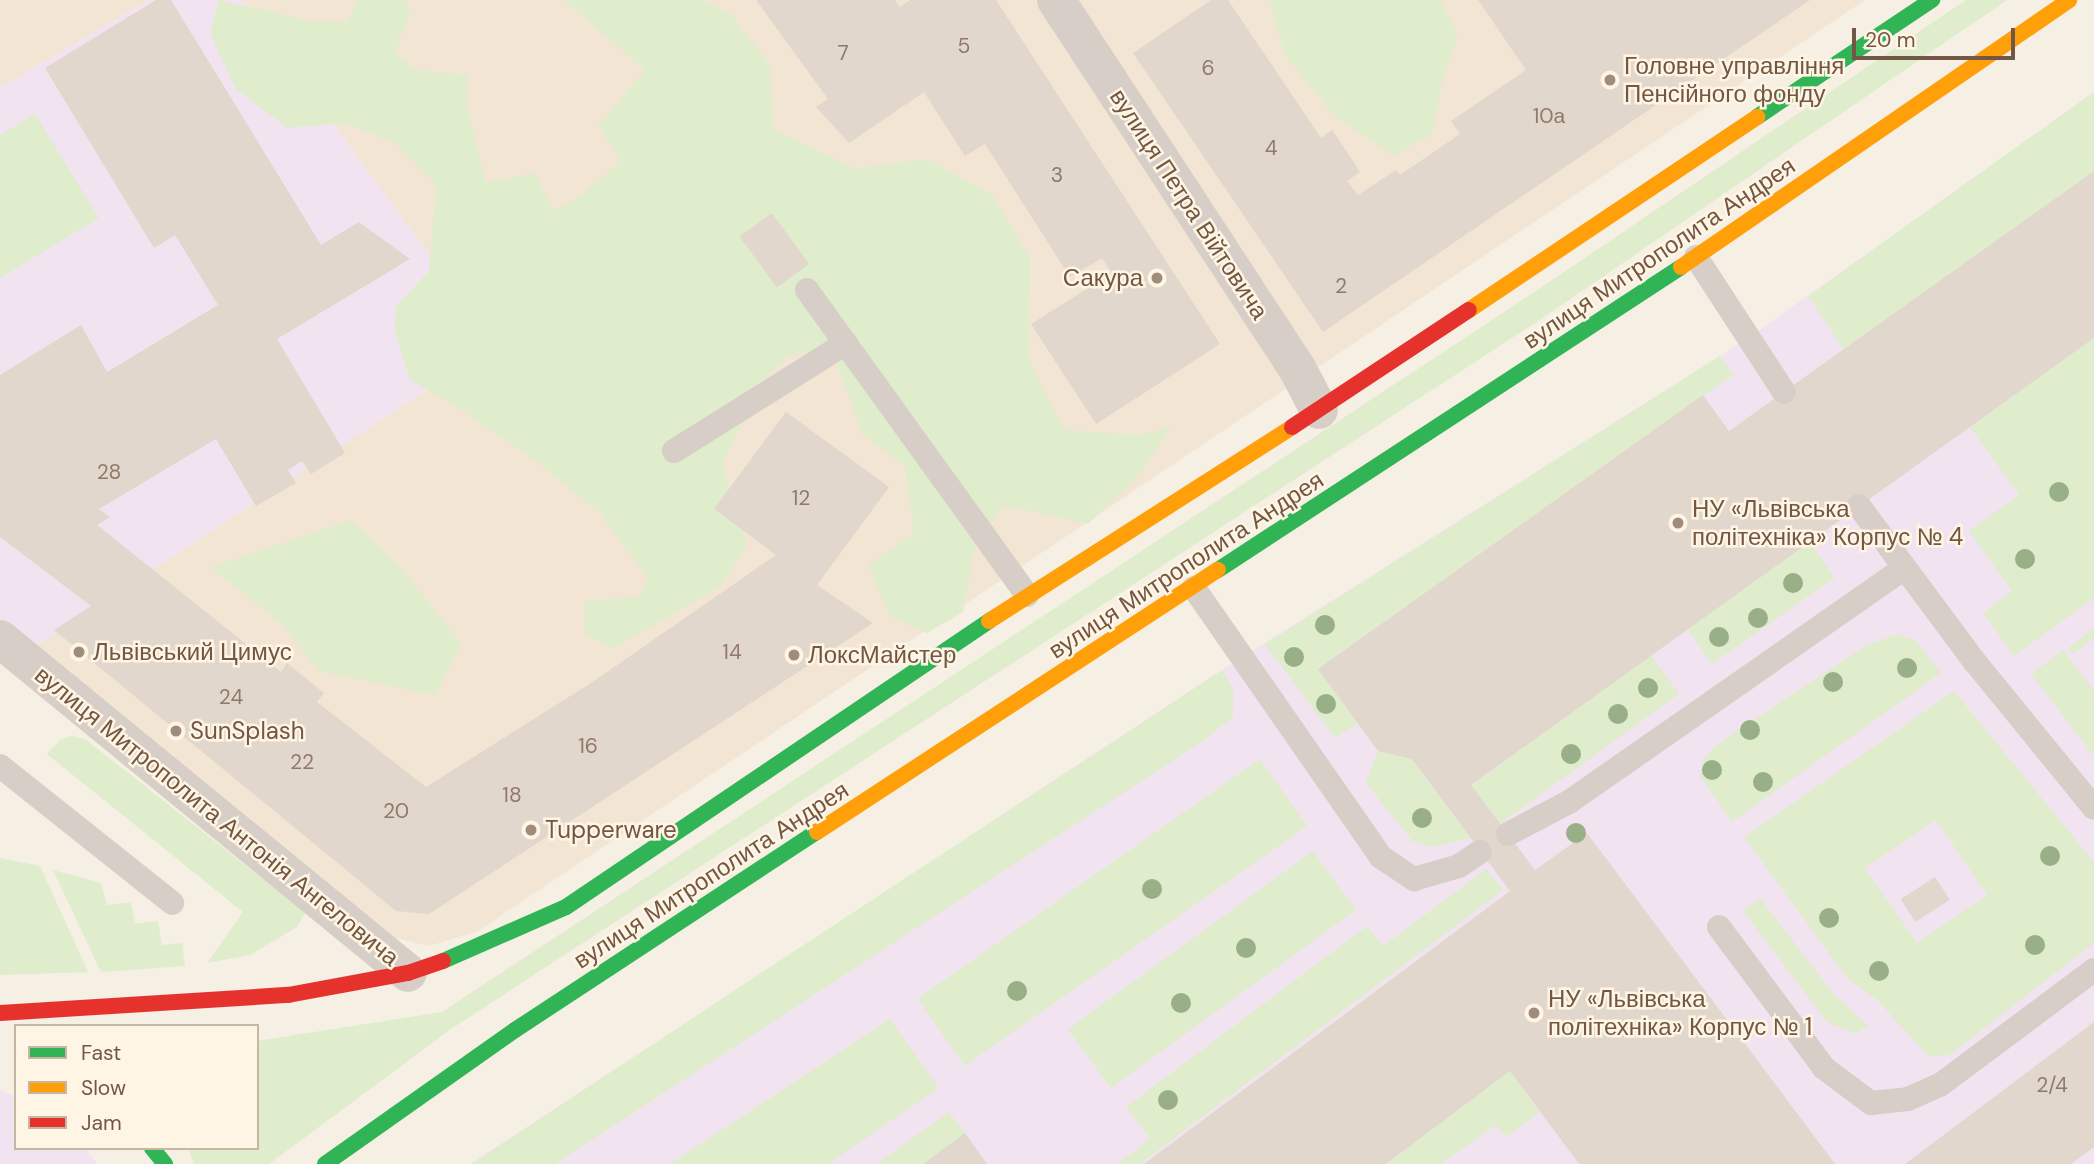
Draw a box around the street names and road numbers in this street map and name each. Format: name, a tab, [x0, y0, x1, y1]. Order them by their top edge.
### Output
street label: вулиця Петра Війтовича	[1104, 83, 1274, 325]
street label: вулиця Митрополита Андрея	[1517, 151, 1801, 355]
street label: вулиця Митрополита Андрея	[1043, 465, 1329, 665]
street label: вулиця Митрополита Антонія Ангеловича	[29, 660, 405, 972]
street label: вулиця Митрополита Андрея	[568, 775, 854, 975]

